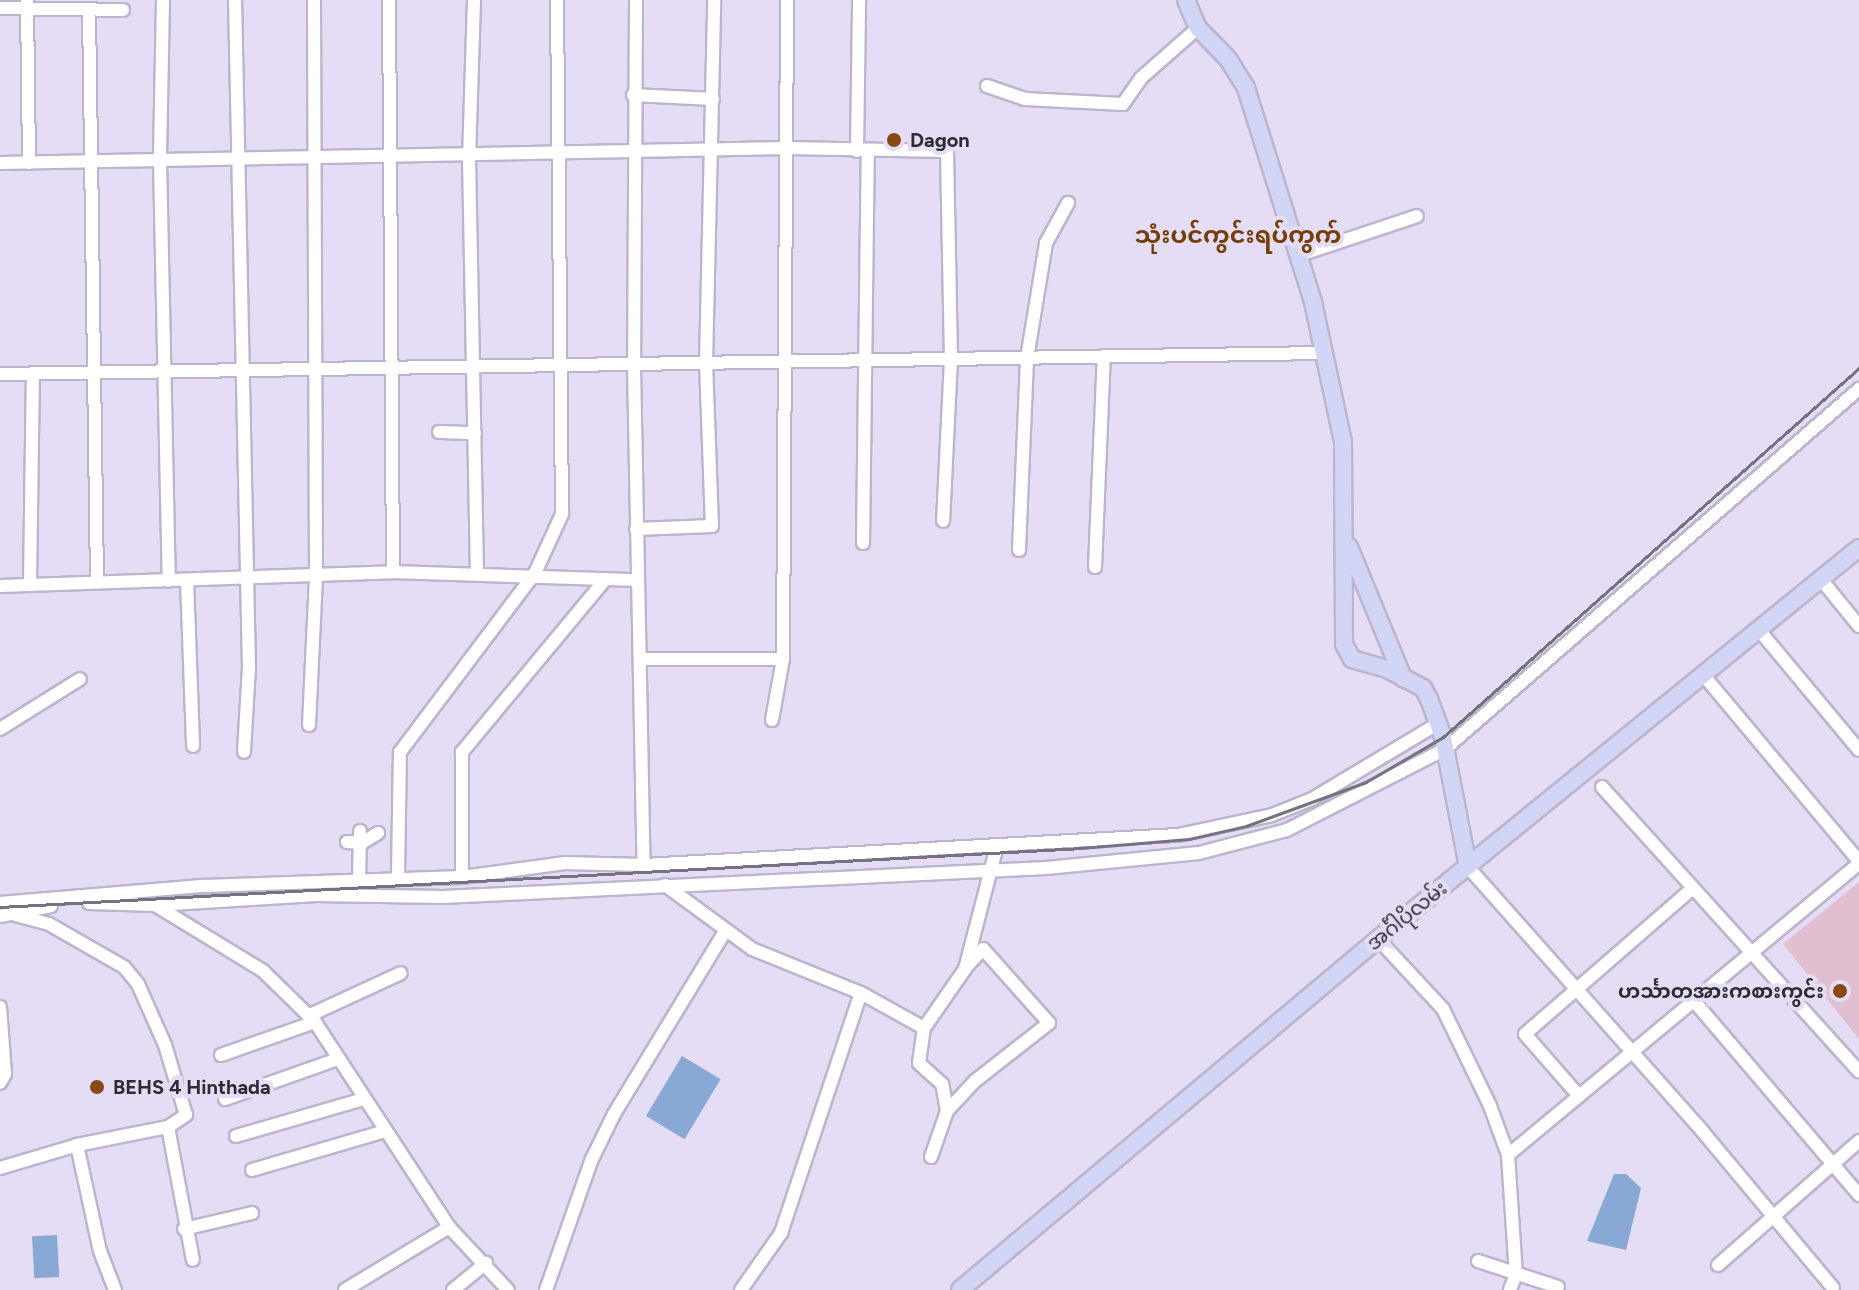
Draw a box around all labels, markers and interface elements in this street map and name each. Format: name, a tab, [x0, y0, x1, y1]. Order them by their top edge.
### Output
place label: Dagon	[910, 128, 970, 152]
marker: Dagon	[885, 131, 903, 149]
district label: သုံးပင်ကွင်းရပ်ကွက်	[1134, 221, 1342, 249]
street label: အင်္ဂါပိုလမ်း	[1362, 876, 1452, 956]
place label: ဟင်္သာတအားကစားကွင်း	[1618, 979, 1824, 1003]
marker: ဟင်္သာတအားကစားကွင်း	[1831, 982, 1849, 1000]
place label: BEHS 4 Hinthada	[113, 1075, 271, 1099]
marker: BEHS 4 Hinthada	[88, 1078, 106, 1096]

